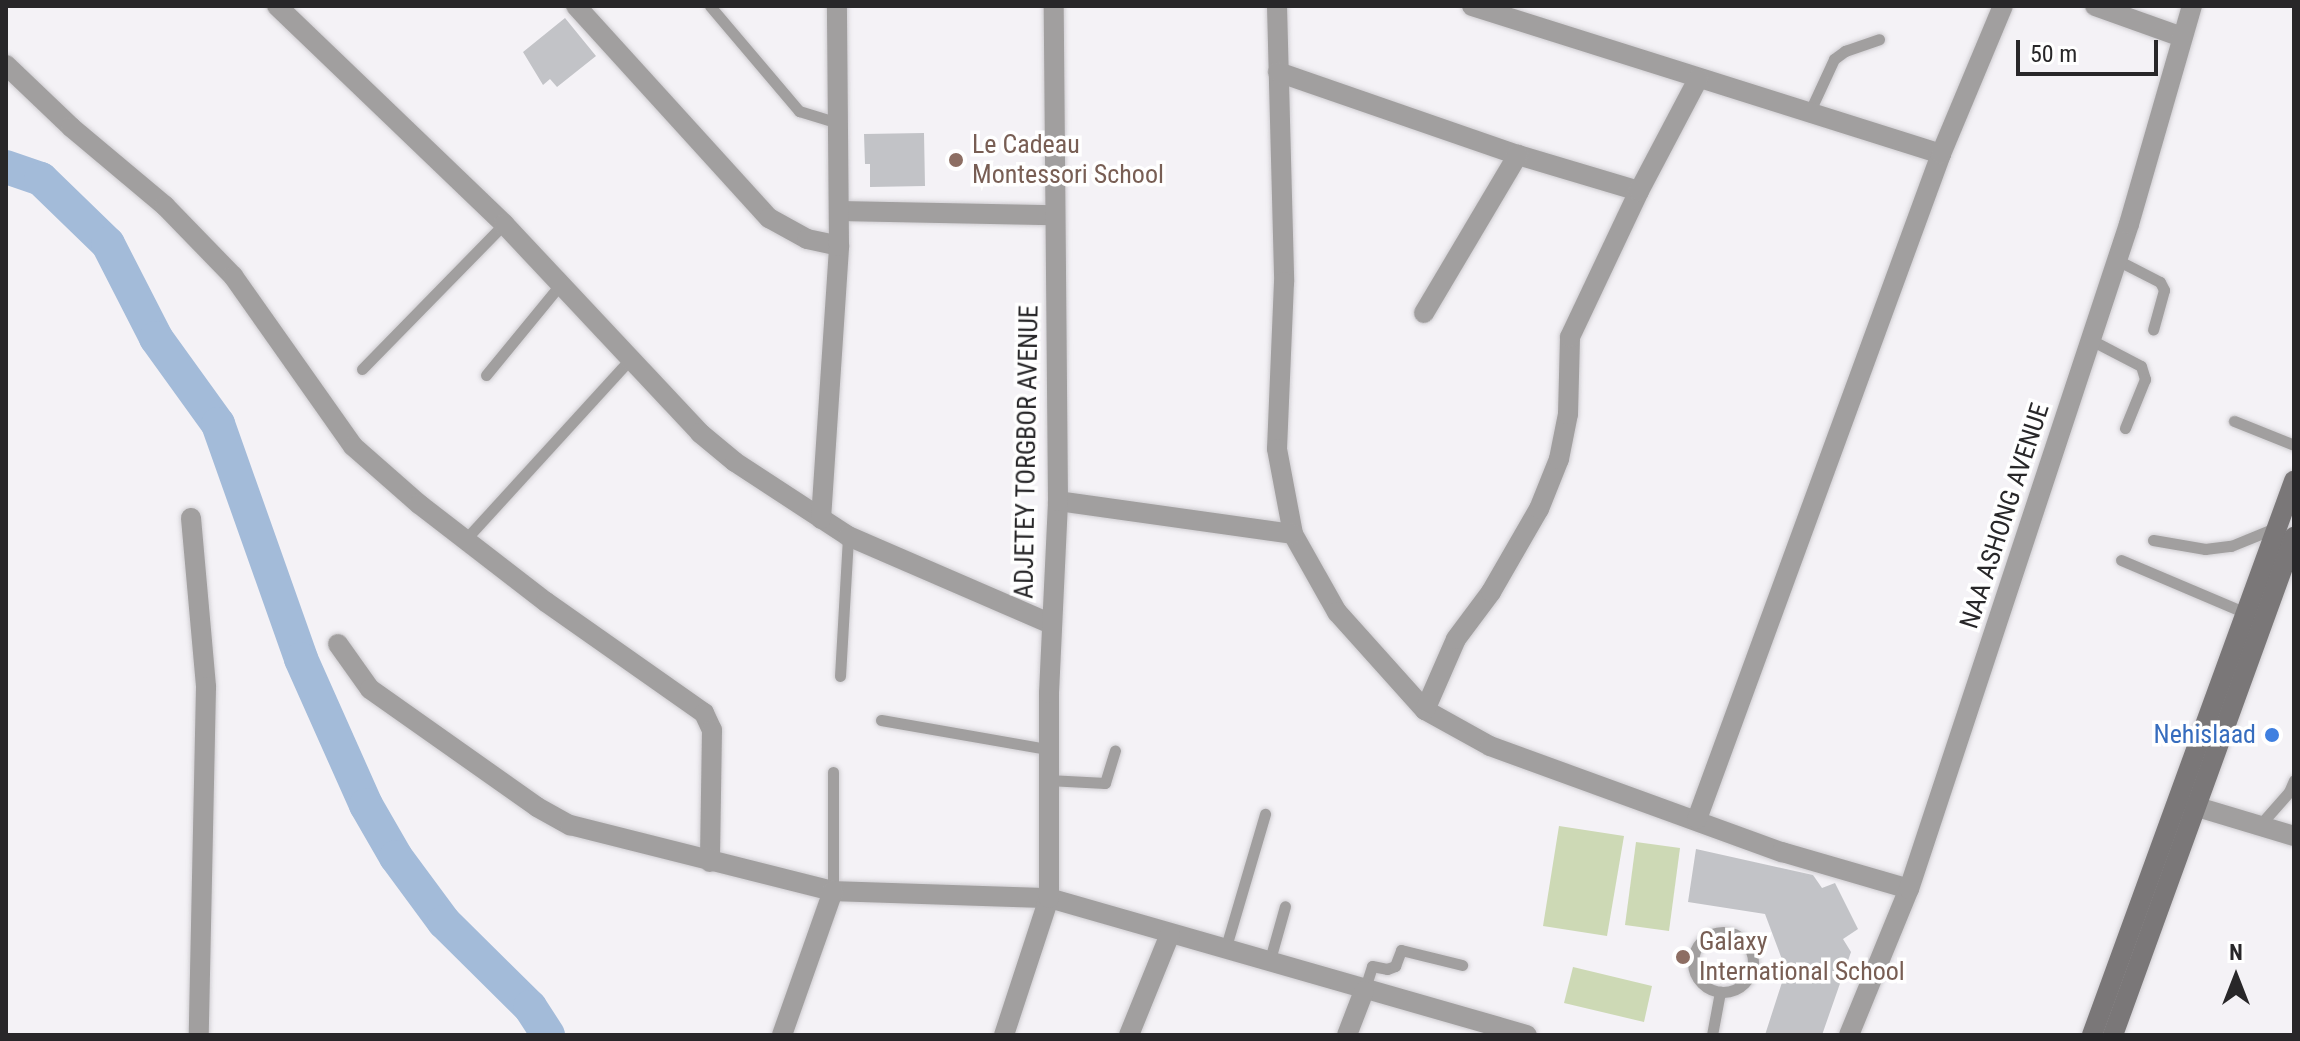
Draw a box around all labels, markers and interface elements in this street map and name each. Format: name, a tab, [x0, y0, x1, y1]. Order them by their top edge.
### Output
scale bar	[2020, 24, 2162, 74]
text: 50 m	[2030, 40, 2077, 68]
place label: Le Cadeau Montessori School	[972, 129, 1164, 190]
marker: Le Cadeau Montessori School	[947, 151, 965, 169]
street label: ADJETEY TORGBOR AVENUE	[1009, 305, 1045, 599]
street label: NAA ASHONG AVENUE	[1954, 399, 2056, 633]
place label: Nehislaad	[2154, 719, 2256, 751]
marker: Nehislaad	[2263, 726, 2281, 744]
place label: Galaxy International School	[1699, 926, 1905, 988]
north arrow	[2196, 937, 2276, 1017]
text: N	[2229, 940, 2243, 965]
marker: Galaxy International School	[1674, 948, 1692, 966]

